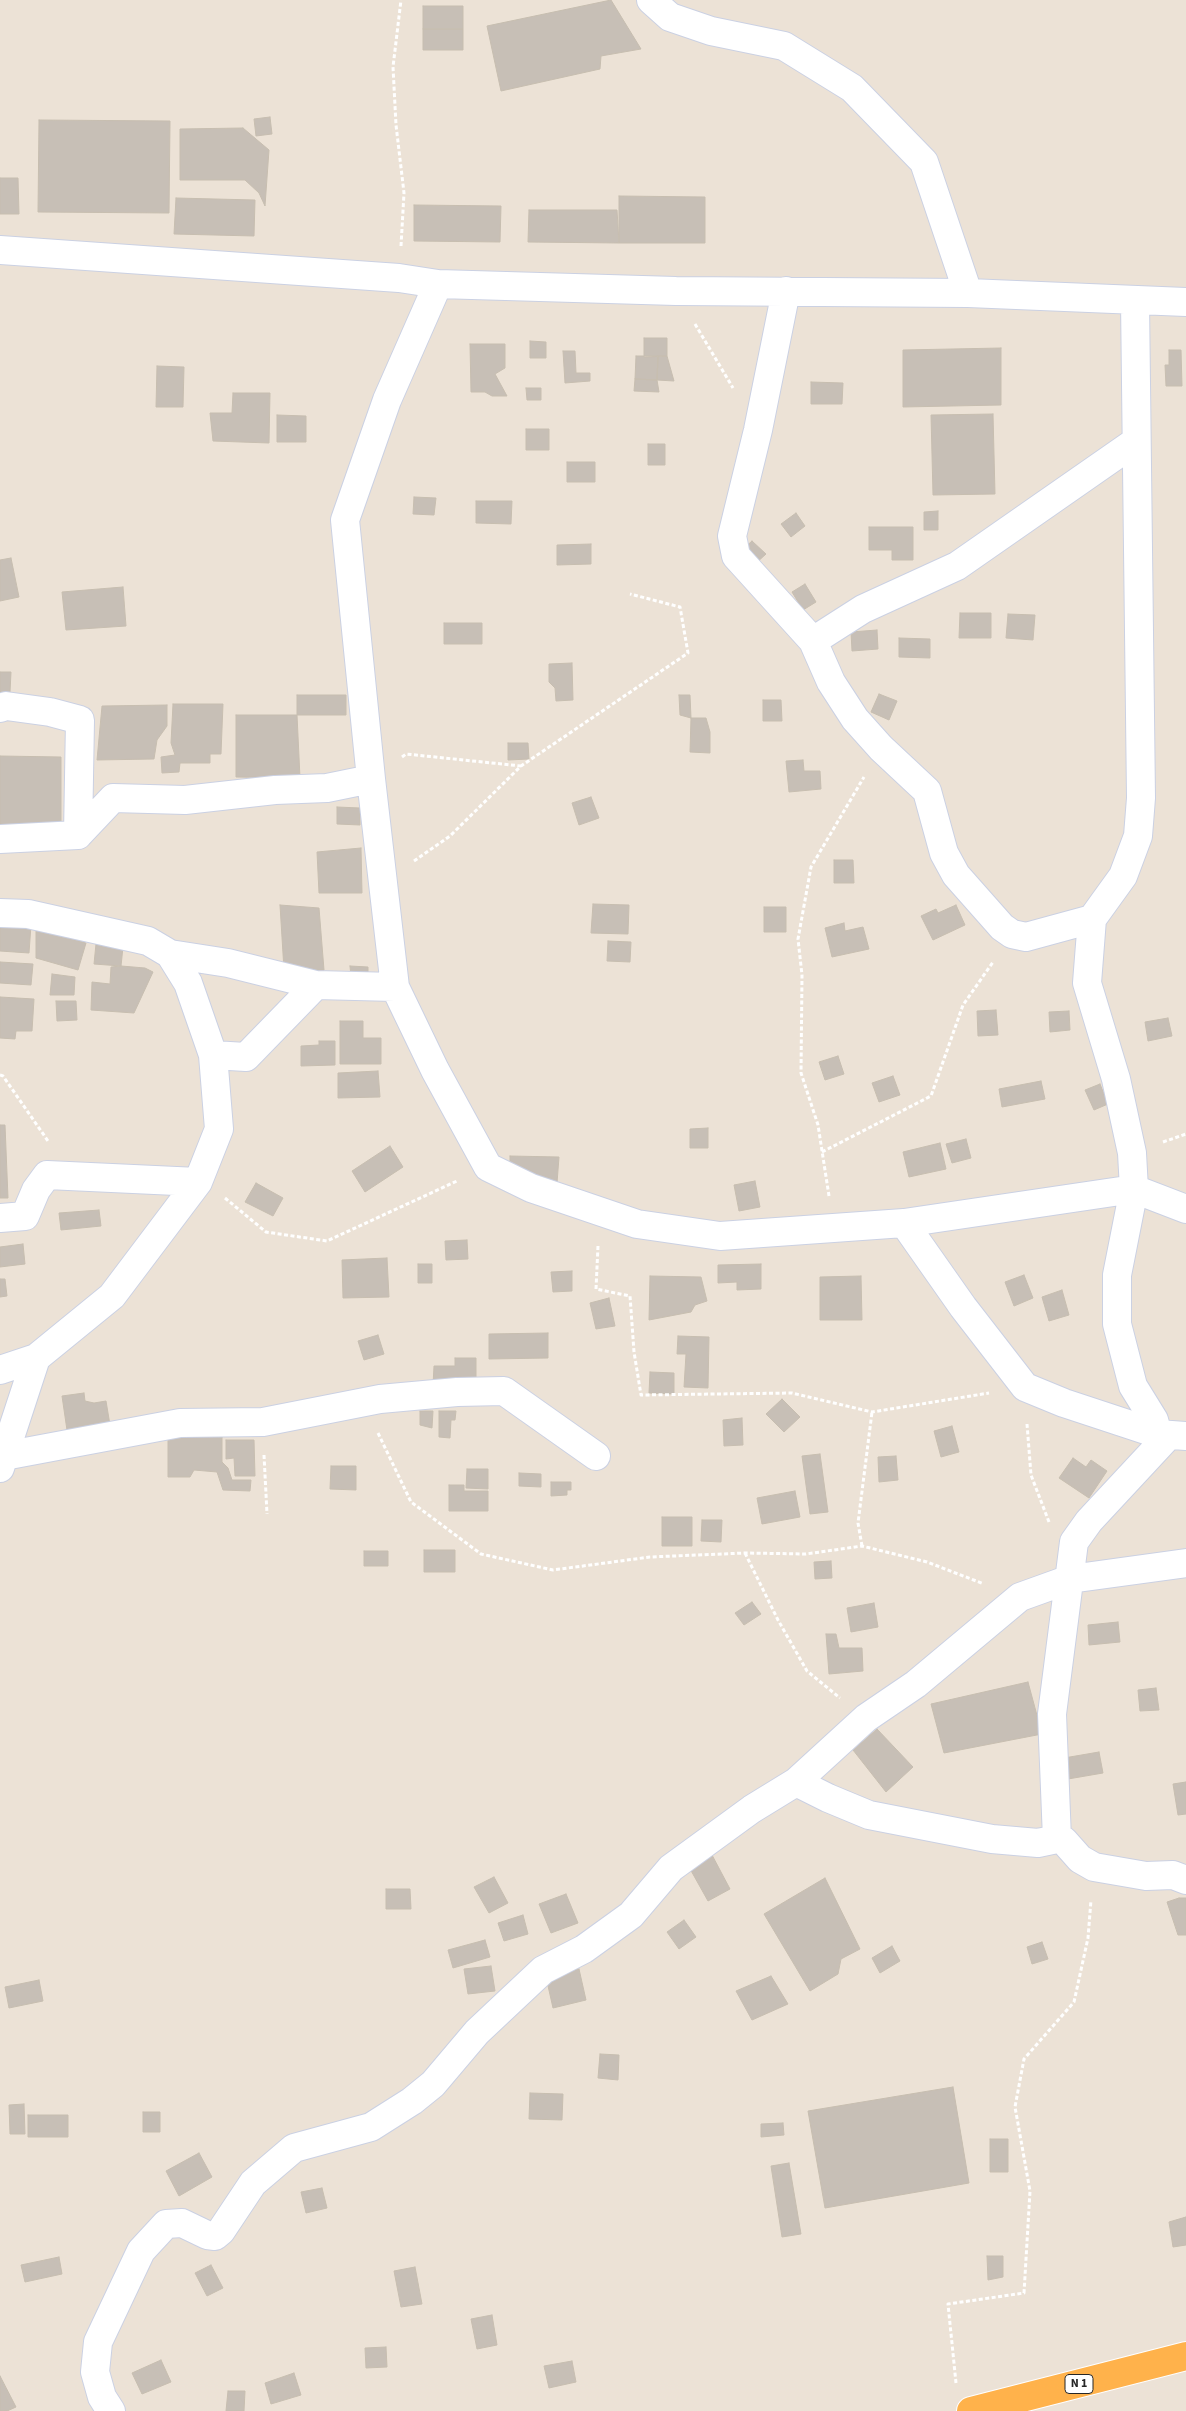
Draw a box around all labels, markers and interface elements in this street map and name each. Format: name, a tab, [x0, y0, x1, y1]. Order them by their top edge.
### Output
road number: N 1	[1065, 2374, 1093, 2394]

